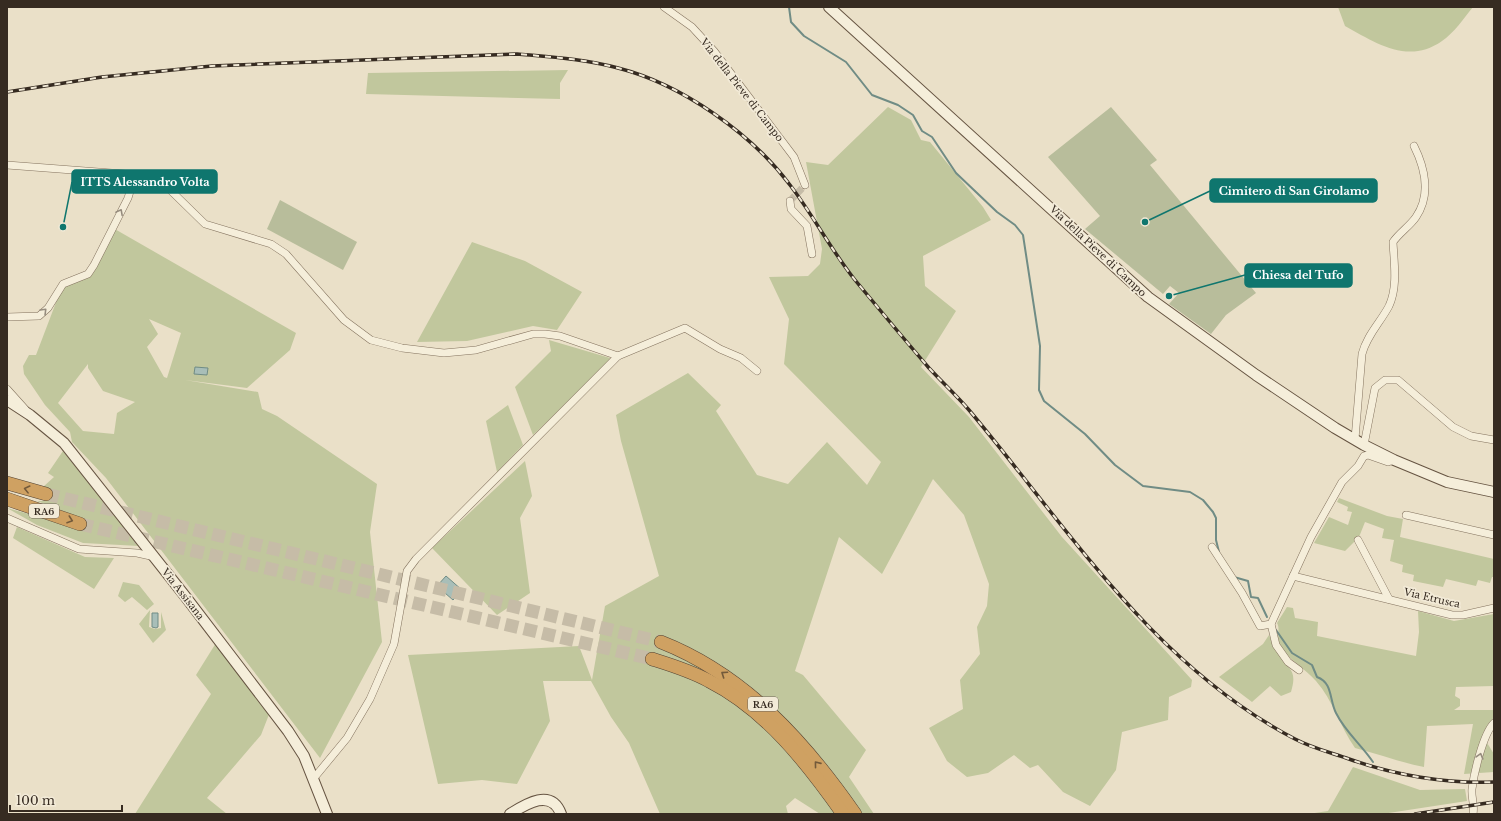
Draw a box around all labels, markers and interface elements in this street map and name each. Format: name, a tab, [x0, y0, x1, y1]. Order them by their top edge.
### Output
street label: Via della Pieve di Campo	[697, 35, 787, 145]
callout: ITTS Alessandro Volta	[72, 170, 217, 193]
text: ITTS Alessandro Volta	[81, 175, 210, 189]
callout: Cimitero di San Girolamo	[1210, 179, 1377, 202]
text: Cimitero di San Girolamo	[1219, 184, 1369, 198]
street label: Via della Pieve di Campo	[1046, 202, 1149, 300]
one-way arrow	[116, 209, 123, 217]
callout: Chiesa del Tufo	[1245, 264, 1352, 287]
text: Chiesa del Tufo	[1253, 268, 1343, 282]
one-way arrow	[39, 308, 47, 316]
one-way arrow	[23, 485, 30, 493]
road number: RA6	[29, 504, 59, 518]
one-way arrow	[66, 516, 73, 524]
street label: Via Assisana	[158, 565, 207, 623]
street label: Via Etrusca	[1402, 585, 1462, 611]
one-way arrow	[721, 671, 728, 679]
road number: RA6	[748, 697, 778, 711]
one-way arrow	[1476, 752, 1484, 759]
one-way arrow	[815, 762, 822, 769]
scale bar	[10, 787, 122, 813]
text: 100 m	[16, 793, 55, 808]

